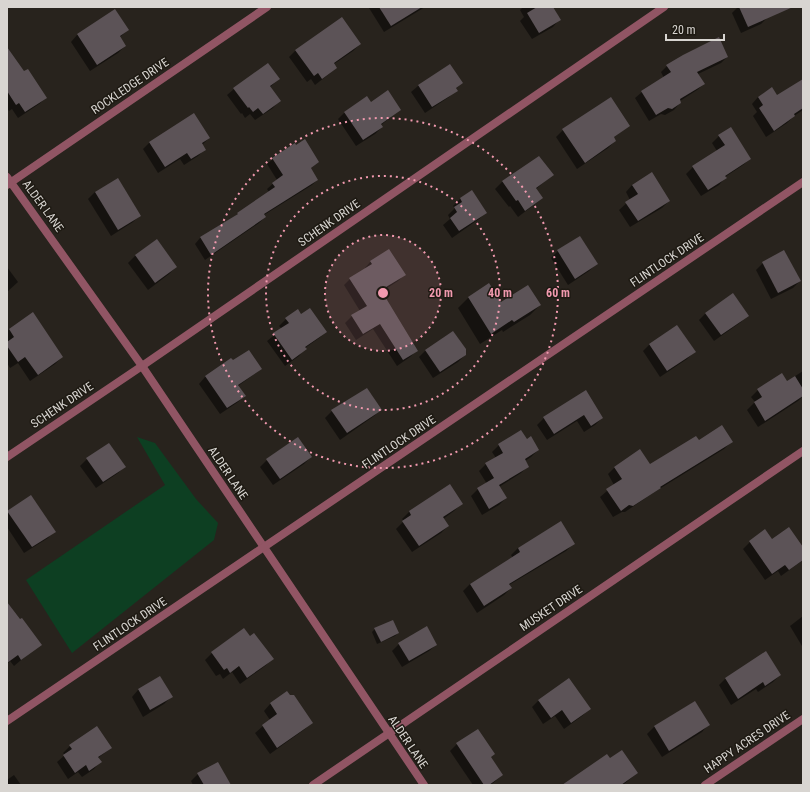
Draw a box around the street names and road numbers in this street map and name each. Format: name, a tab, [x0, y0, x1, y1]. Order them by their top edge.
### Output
street label: ROCKLEDGE DRIVE	[89, 55, 171, 117]
street label: ALDER LANE	[19, 177, 67, 235]
street label: SCHENK DRIVE	[295, 197, 363, 249]
street label: FLINTLOCK DRIVE	[628, 230, 706, 290]
street label: SCHENK DRIVE	[28, 379, 96, 431]
street label: FLINTLOCK DRIVE	[360, 412, 438, 472]
street label: ALDER LANE	[205, 444, 251, 502]
street label: MUSKET DRIVE	[517, 582, 585, 634]
street label: FLINTLOCK DRIVE	[91, 594, 169, 654]
street label: HAPPY ACRES DRIVE	[701, 708, 793, 776]
street label: ALDER LANE	[385, 713, 431, 771]

